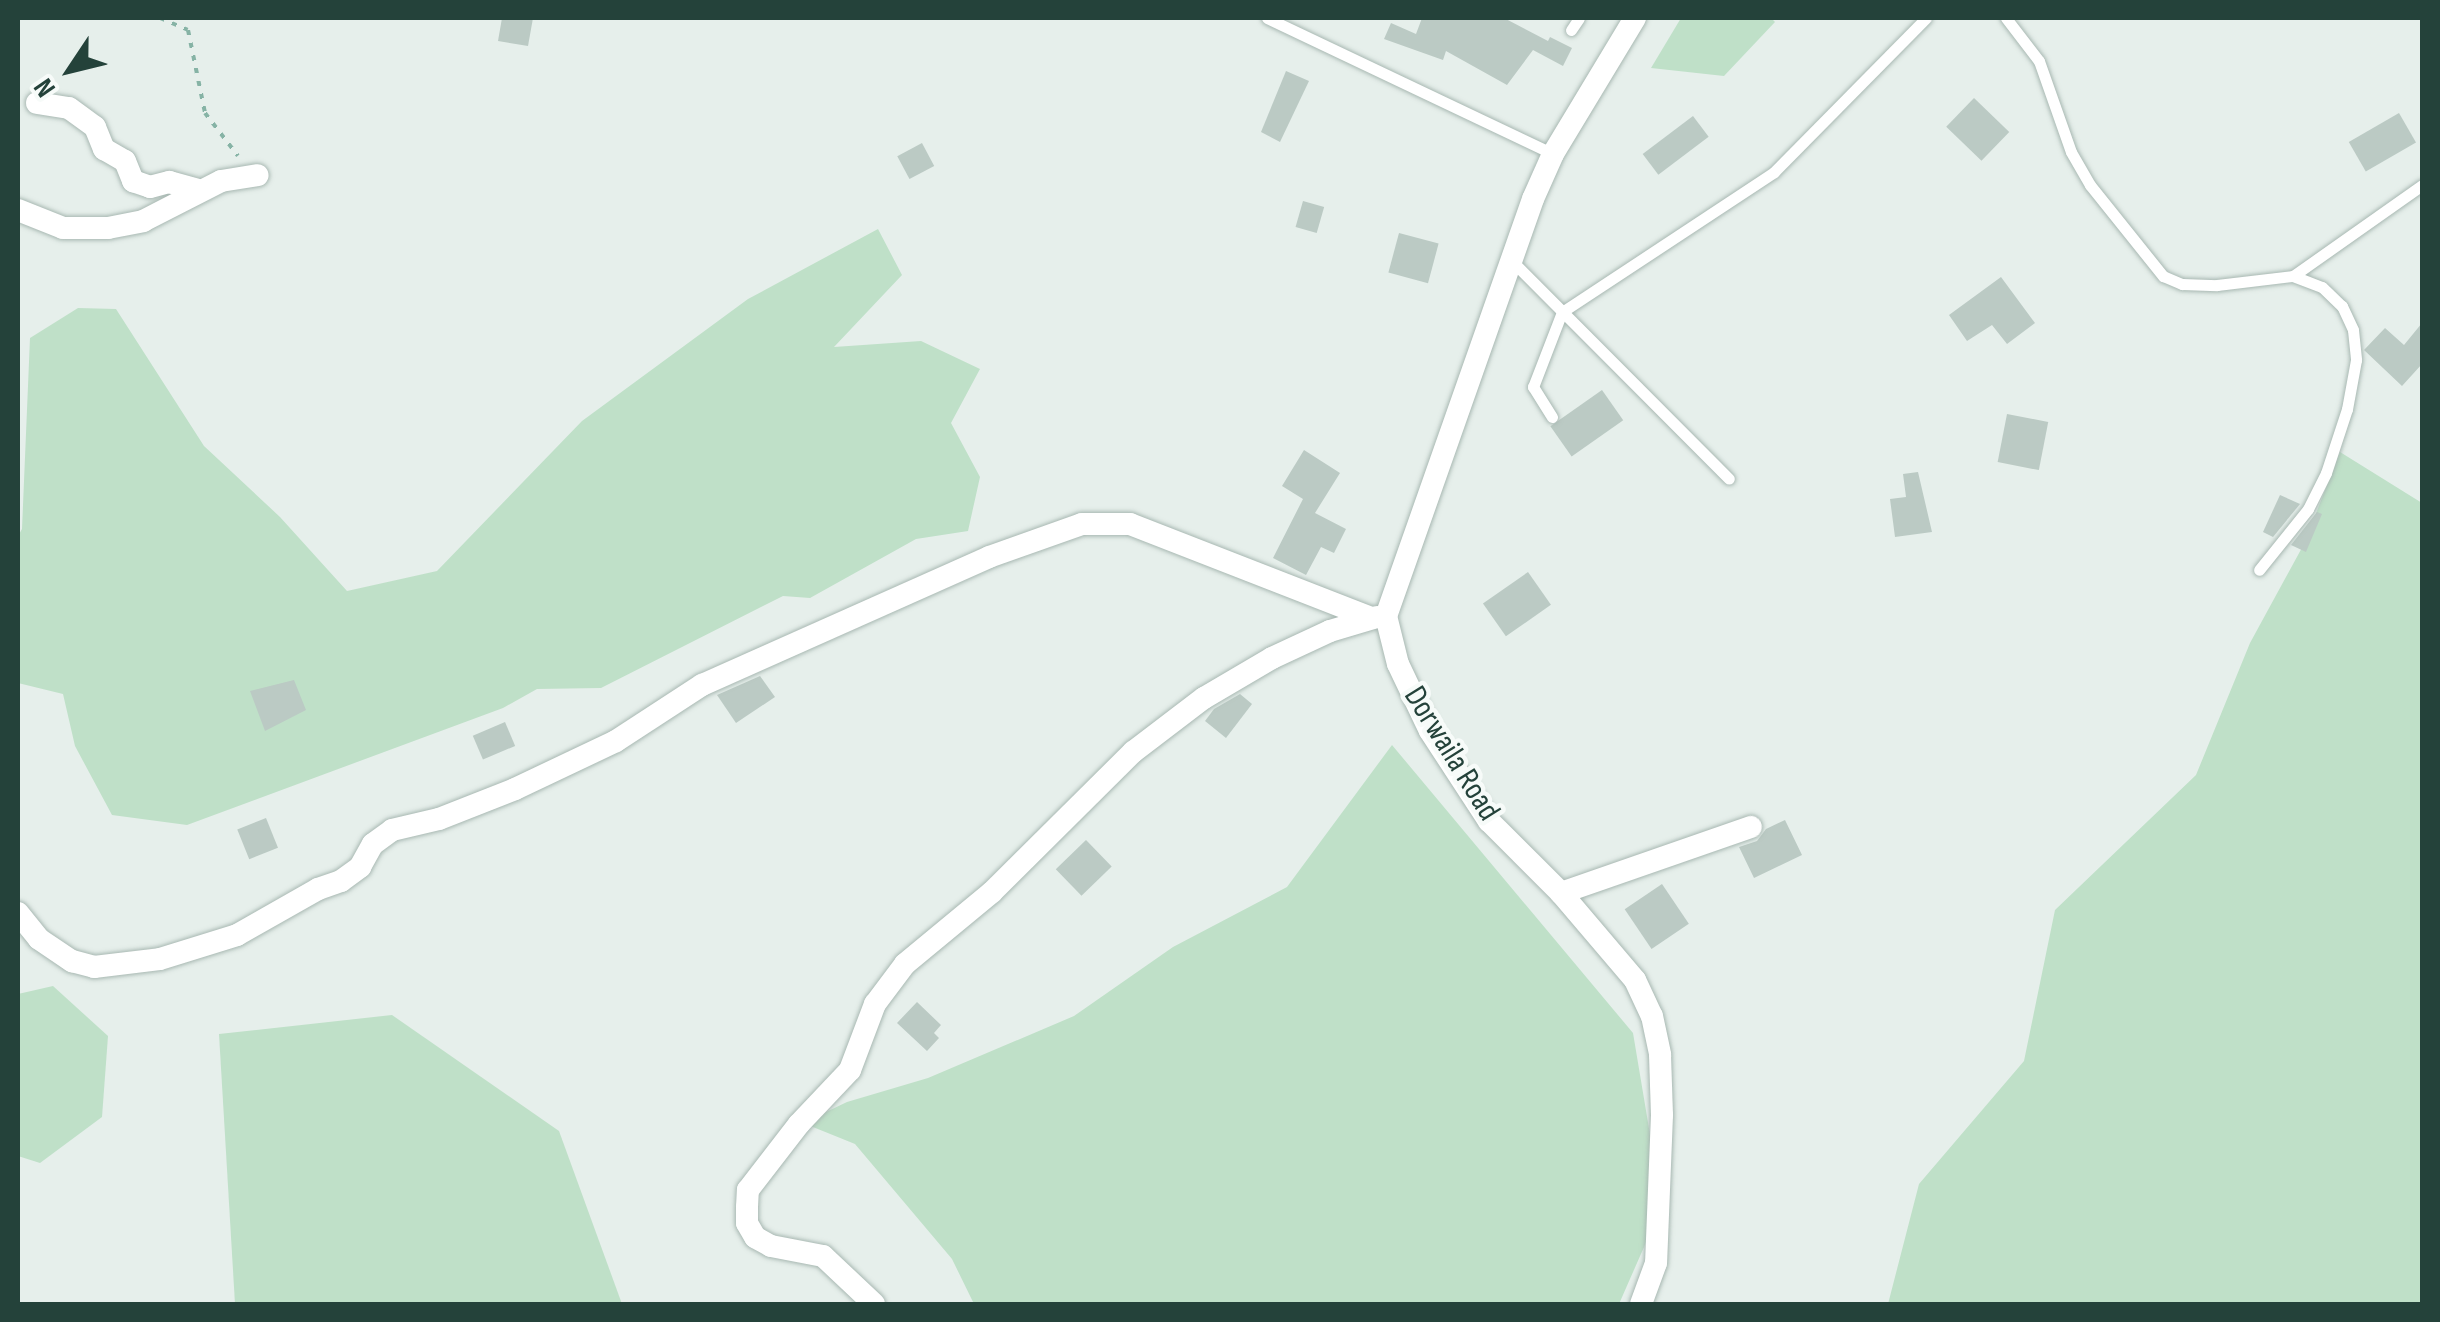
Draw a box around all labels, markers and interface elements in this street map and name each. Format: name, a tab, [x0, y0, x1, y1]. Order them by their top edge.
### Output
north arrow	[20, 20, 120, 120]
text: N	[27, 72, 63, 103]
street label: Dorwaila Road	[1395, 680, 1507, 828]

